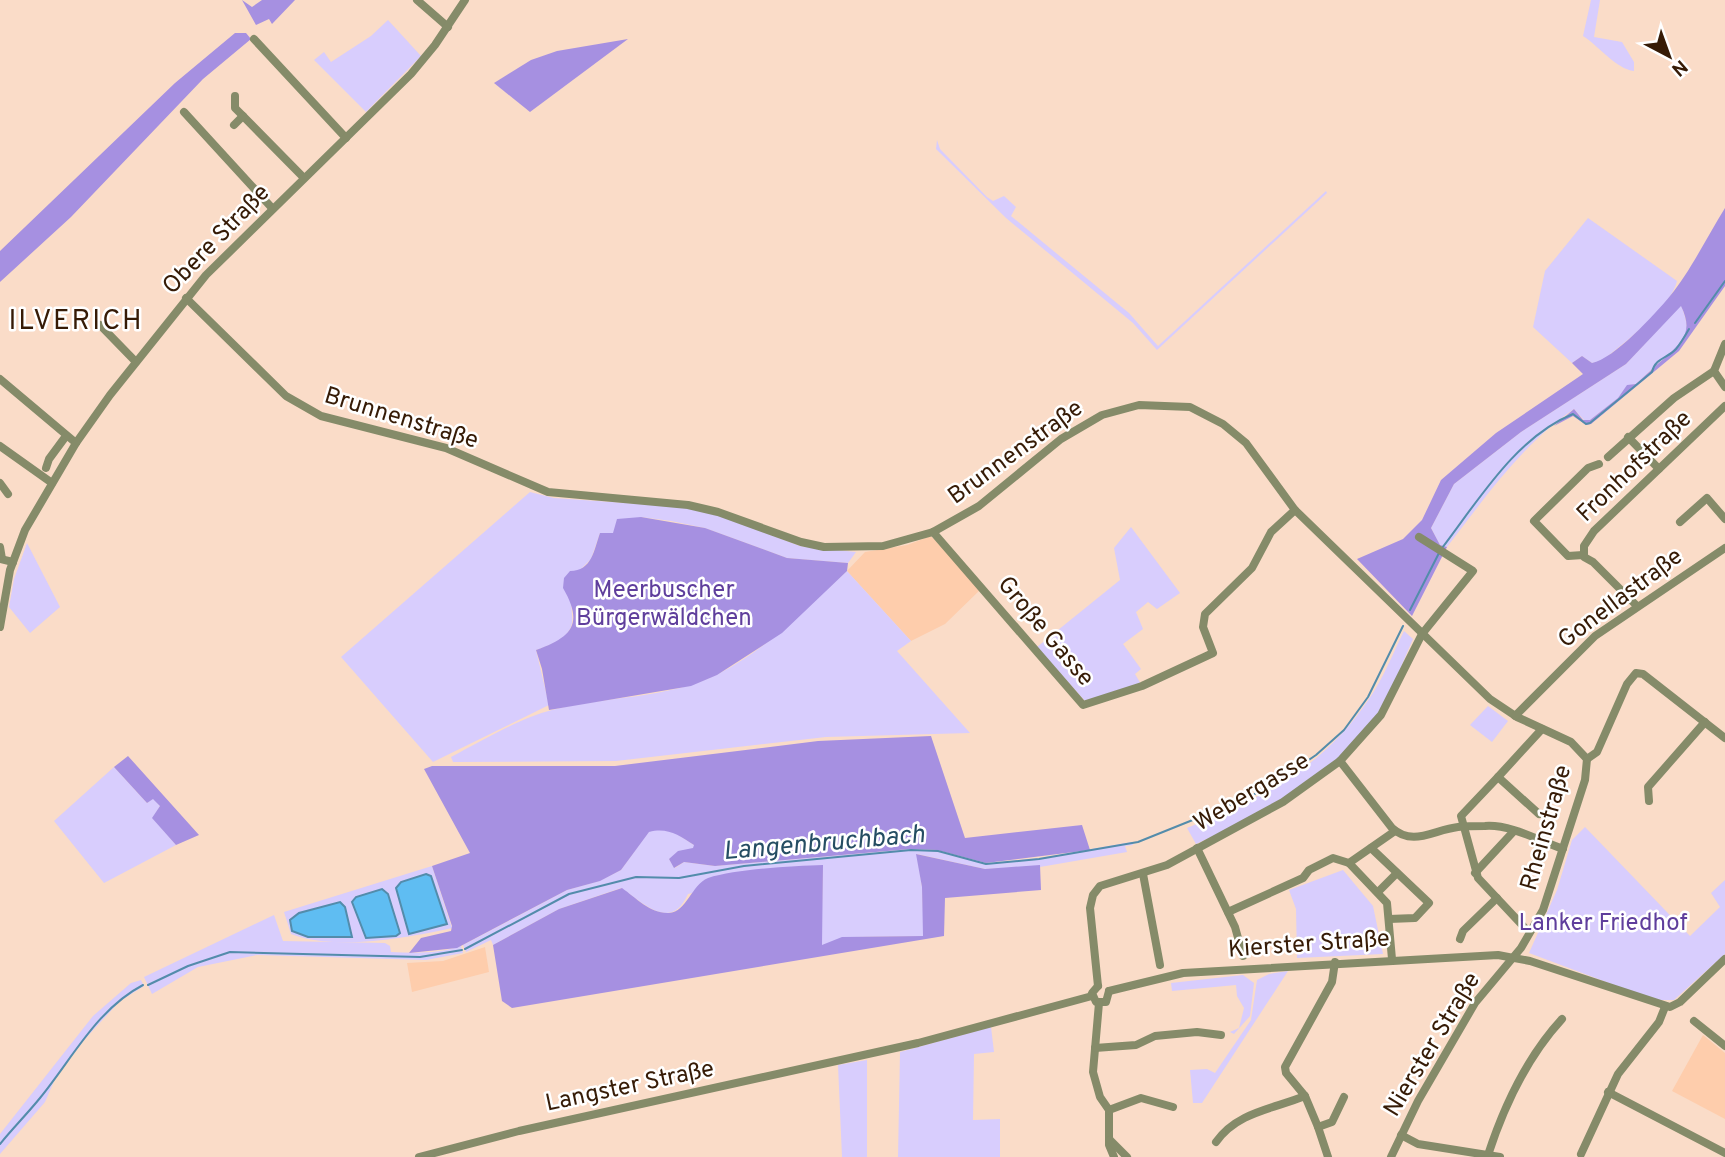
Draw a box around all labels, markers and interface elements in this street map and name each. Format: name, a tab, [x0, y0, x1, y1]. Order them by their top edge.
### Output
north arrow	[1634, 21, 1704, 91]
text: N	[1666, 54, 1692, 81]
street label: Obere Straße	[157, 179, 277, 301]
district label: ILVERICH	[8, 304, 144, 340]
street label: Brunnenstraße	[320, 381, 482, 457]
street label: Brunnenstraße	[943, 394, 1089, 512]
street label: Fronhofstraße	[1571, 405, 1699, 529]
street label: Gonellastraße	[1553, 542, 1689, 656]
street label: Große Gasse	[990, 571, 1100, 693]
park label: Meerbuscher Bürgerwäldchen	[576, 576, 752, 634]
street label: Webergasse	[1189, 747, 1315, 839]
street label: Rheinstraße	[1515, 762, 1579, 894]
water label: Langenbruchbach	[722, 819, 926, 869]
park label: Lanker Friedhof	[1519, 909, 1687, 939]
street label: Kierster Straße	[1227, 924, 1391, 966]
street label: Nierster Straße	[1378, 967, 1488, 1123]
street label: Langster Straße	[543, 1054, 717, 1120]

